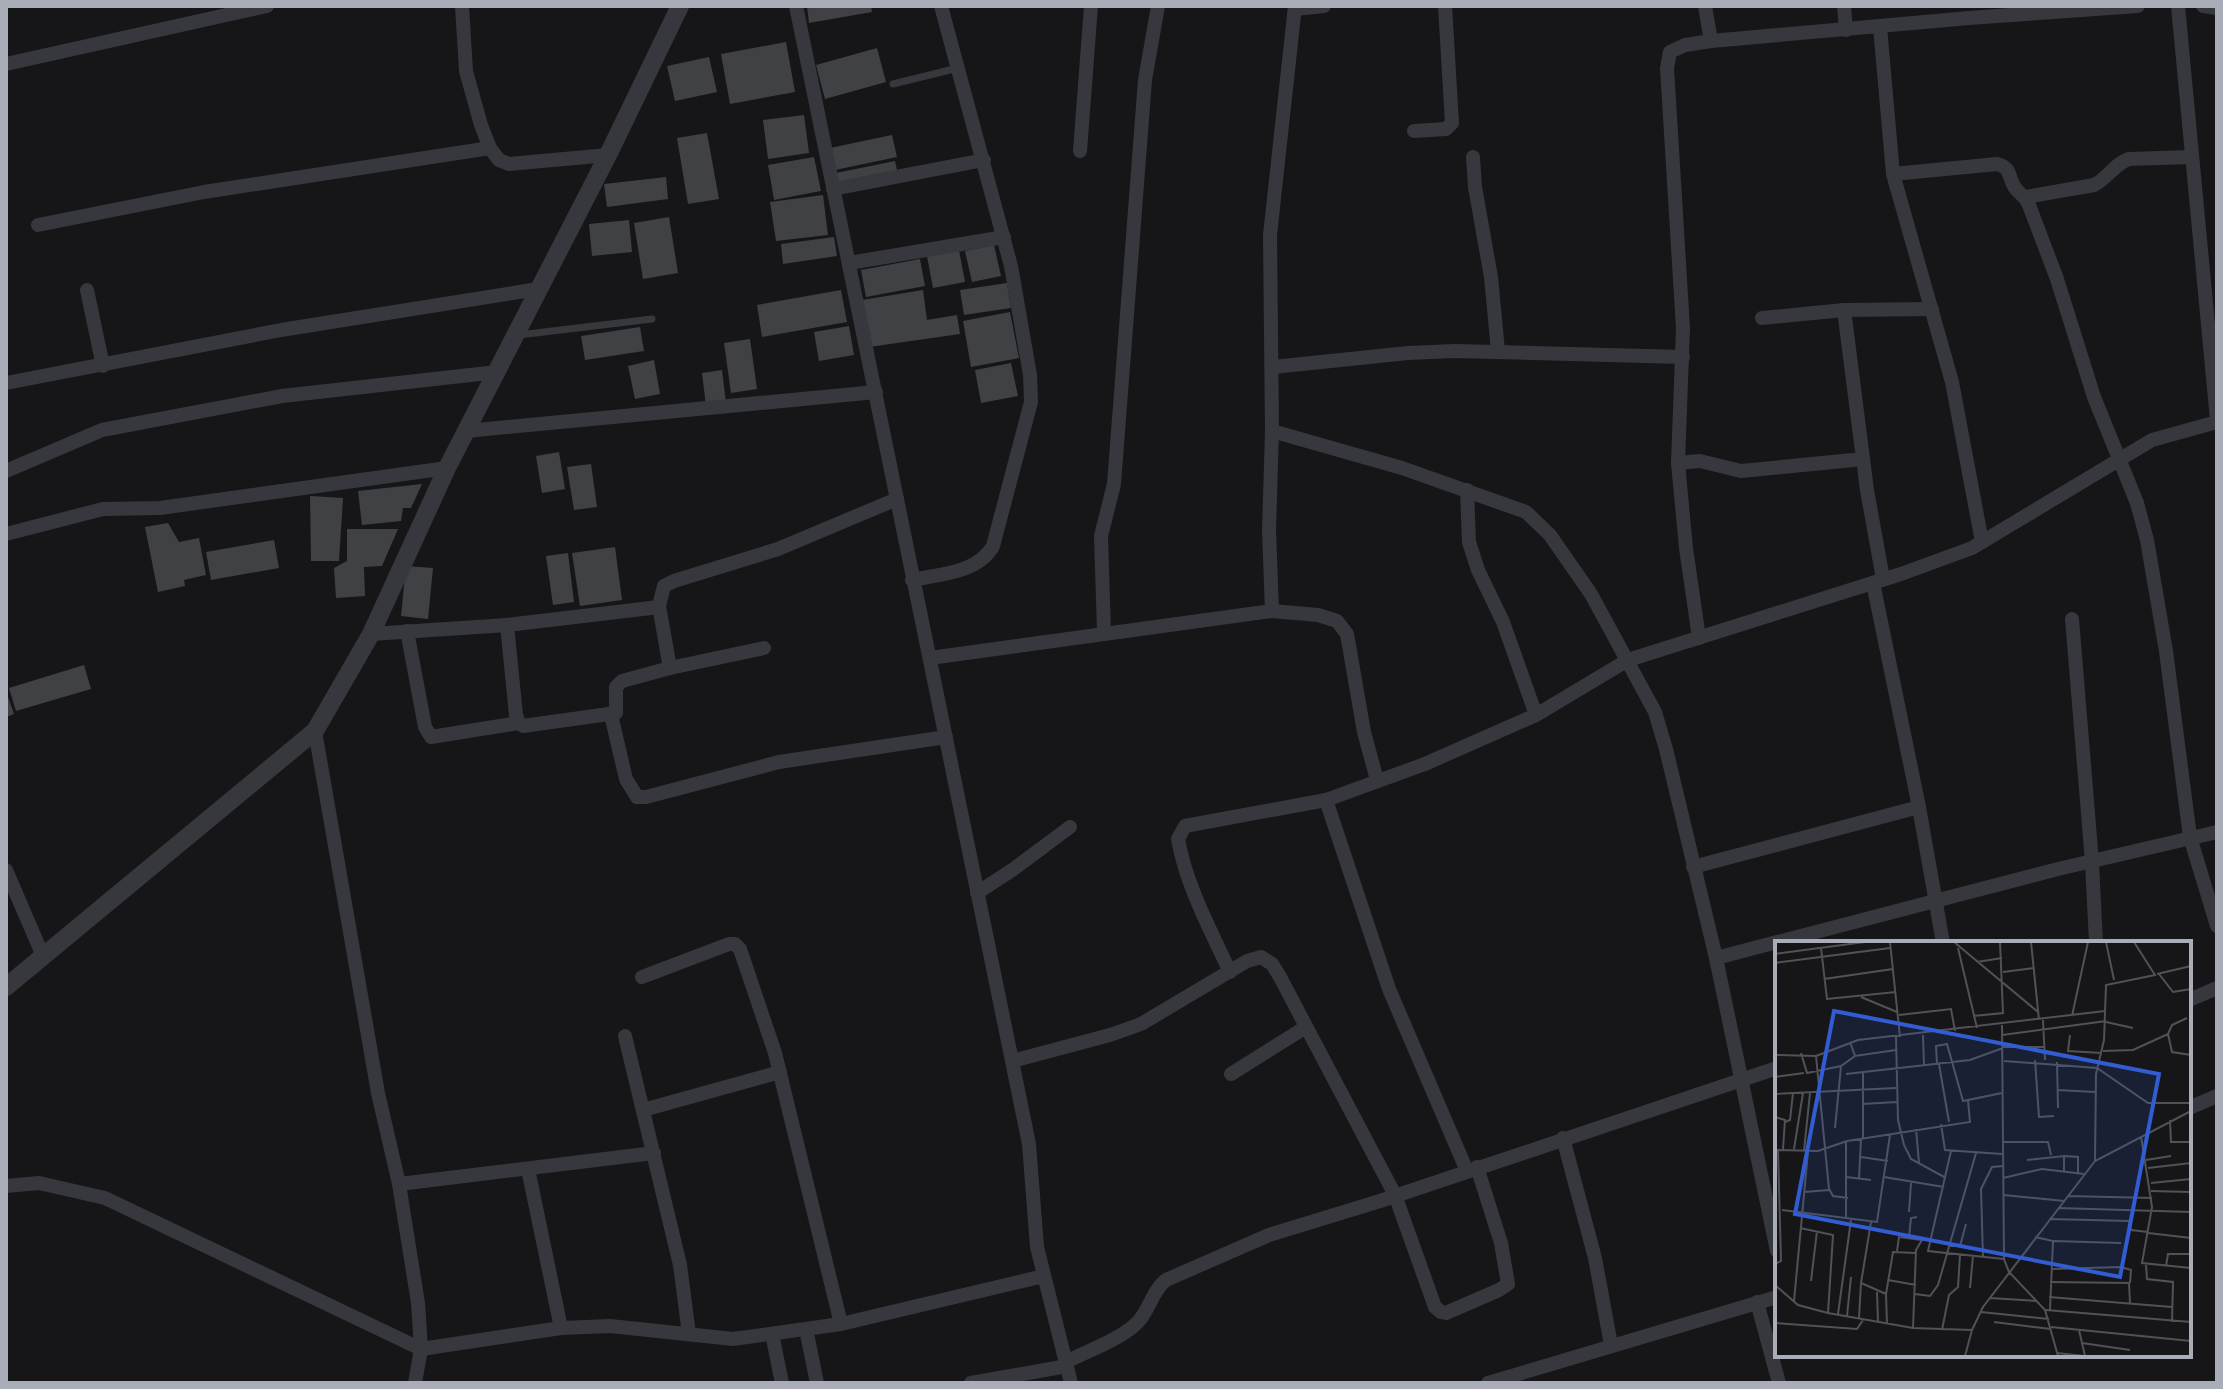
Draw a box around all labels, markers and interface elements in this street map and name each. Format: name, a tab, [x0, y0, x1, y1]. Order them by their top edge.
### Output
inset map	[1775, 941, 2191, 1357]

